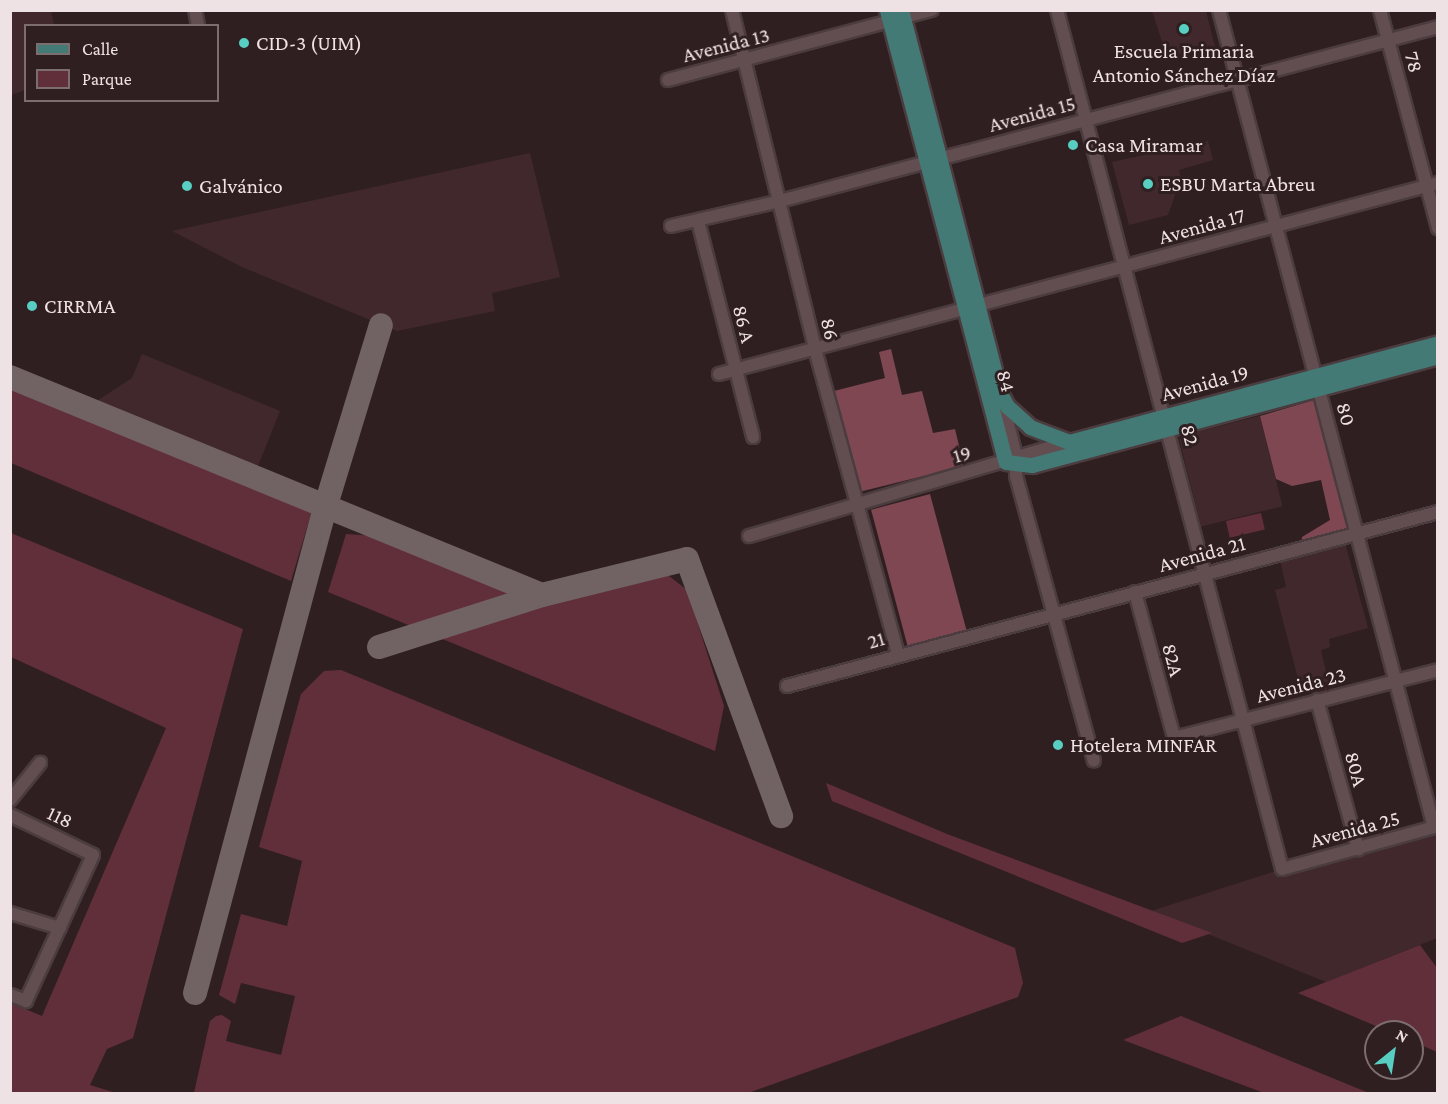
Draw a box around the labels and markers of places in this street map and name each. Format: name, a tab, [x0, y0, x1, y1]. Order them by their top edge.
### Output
marker: Escuela Primaria Antonio Sánchez Díaz	[1177, 22, 1191, 36]
place label: CID-3 (UIM)	[256, 30, 362, 56]
marker: CID-3 (UIM)	[237, 36, 251, 50]
place label: Escuela Primaria Antonio Sánchez Díaz	[1093, 38, 1275, 88]
place label: Casa Miramar	[1085, 132, 1203, 158]
marker: Casa Miramar	[1066, 138, 1080, 152]
place label: ESBU Marta Abreu	[1160, 171, 1315, 197]
place label: Galvánico	[199, 173, 283, 199]
marker: ESBU Marta Abreu	[1141, 177, 1155, 191]
marker: Galvánico	[180, 179, 194, 193]
place label: CIRRMA	[44, 293, 115, 319]
marker: CIRRMA	[25, 299, 39, 313]
place label: Hotelera MINFAR	[1070, 732, 1217, 758]
marker: Hotelera MINFAR	[1051, 738, 1065, 752]

